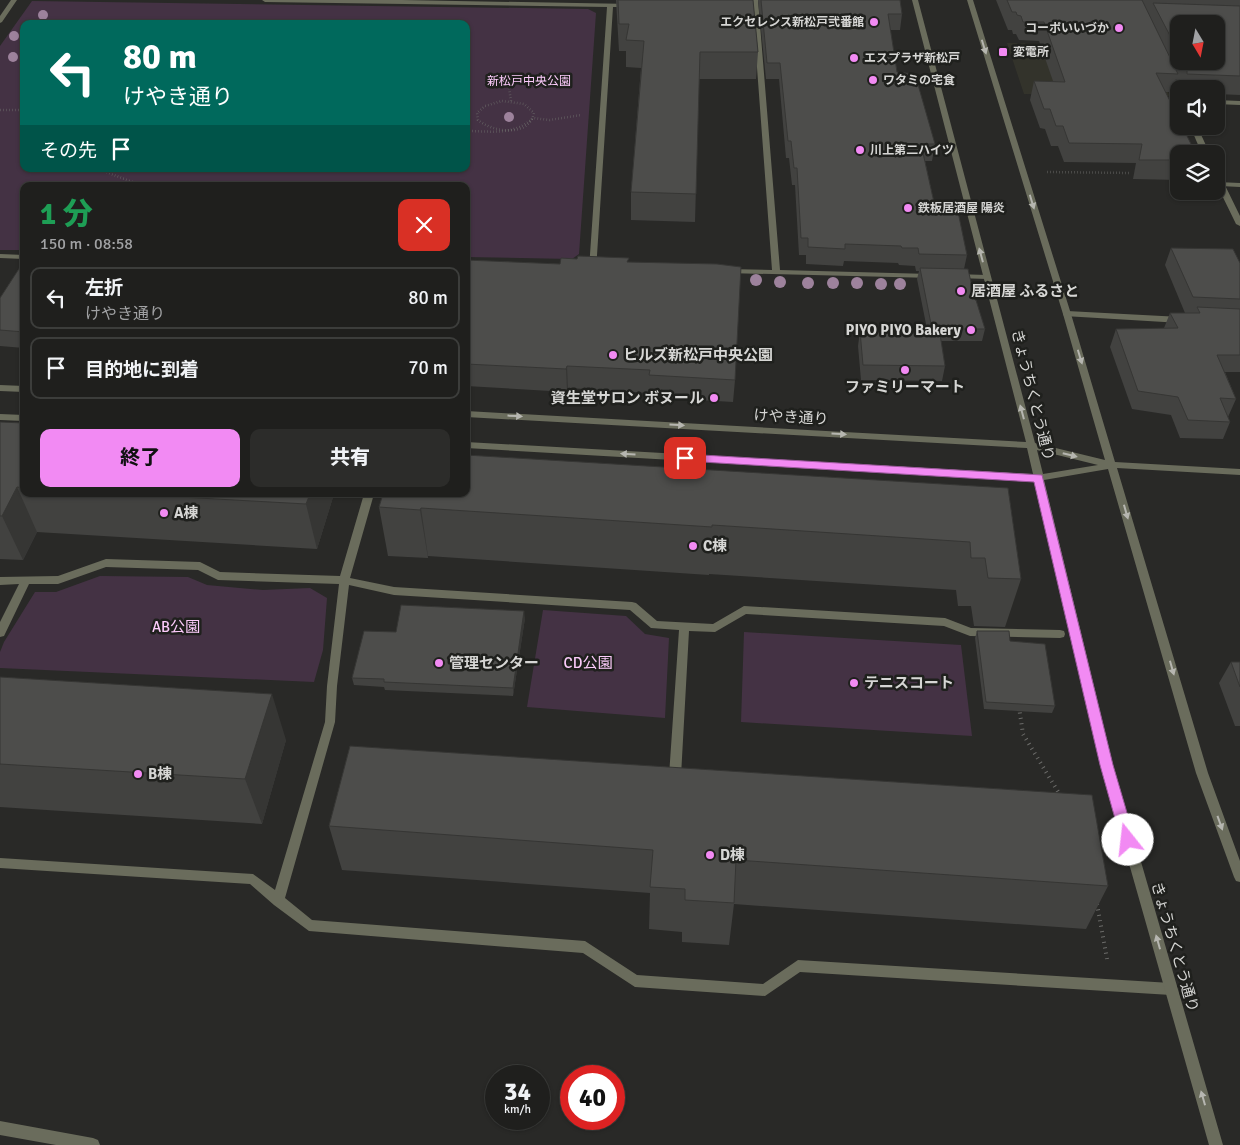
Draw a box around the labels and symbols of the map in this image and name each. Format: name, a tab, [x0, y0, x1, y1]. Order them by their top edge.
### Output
place label: エクセレンス新松戸弐番館	[720, 15, 864, 30]
north arrow	[1170, 15, 1225, 70]
marker: エクセレンス新松戸弐番館	[868, 16, 880, 28]
place label: コーポいいづか	[1025, 21, 1109, 36]
marker: コーポいいづか	[1113, 22, 1125, 34]
one-way arrow	[981, 39, 988, 54]
place label: 変電所	[1013, 45, 1049, 60]
marker: 変電所	[997, 46, 1009, 58]
place label: エスプラザ新松戸	[864, 51, 960, 66]
marker: エスプラザ新松戸	[848, 52, 860, 64]
place label: ワタミの宅食	[883, 73, 955, 88]
park label: 新松戸中央公園	[487, 74, 571, 89]
marker: ワタミの宅食	[867, 74, 879, 86]
place label: 川上第二ハイツ	[870, 143, 954, 158]
marker: 川上第二ハイツ	[854, 144, 866, 156]
one-way arrow	[1029, 194, 1037, 209]
place label: 鉄板居酒屋 陽炎	[917, 201, 1005, 216]
marker: 鉄板居酒屋 陽炎	[902, 202, 914, 214]
one-way arrow	[977, 247, 985, 262]
place label: 居酒屋 ふるさと	[971, 282, 1079, 300]
marker: 居酒屋 ふるさと	[955, 285, 967, 297]
place label: PIYO PIYO Bakery	[846, 321, 962, 339]
marker: PIYO PIYO Bakery	[965, 324, 977, 336]
street label: きょうちくとう通り	[1008, 327, 1058, 463]
place label: ヒルズ新松戸中央公園	[623, 346, 773, 364]
marker: ヒルズ新松戸中央公園	[607, 349, 619, 361]
one-way arrow	[1077, 350, 1085, 365]
marker: ファミリーマート	[899, 364, 911, 376]
place label: ファミリーマート	[845, 378, 965, 396]
place label: 資生堂サロン ボヌール	[551, 389, 704, 407]
marker: 資生堂サロン ボヌール	[708, 392, 720, 404]
one-way arrow	[1018, 404, 1026, 419]
street label: けやき通り	[753, 406, 829, 428]
one-way arrow	[507, 413, 523, 421]
one-way arrow	[669, 422, 685, 430]
one-way arrow	[832, 431, 848, 439]
pin	[664, 437, 706, 479]
one-way arrow	[620, 450, 636, 458]
one-way arrow	[1063, 451, 1078, 459]
place label: A棟	[174, 504, 199, 522]
one-way arrow	[1123, 505, 1131, 520]
marker: A棟	[158, 507, 170, 519]
place label: C棟	[703, 537, 727, 555]
marker: C棟	[687, 540, 699, 552]
park label: AB公園	[152, 618, 200, 636]
place label: 管理センター	[449, 654, 539, 672]
park label: CD公園	[564, 654, 612, 672]
marker: 管理センター	[433, 657, 445, 669]
one-way arrow	[1168, 661, 1176, 676]
place label: テニスコート	[864, 674, 954, 692]
marker: テニスコート	[848, 677, 860, 689]
place label: B棟	[148, 765, 172, 783]
marker: B棟	[132, 768, 144, 780]
position arrow	[1101, 813, 1153, 865]
one-way arrow	[1216, 816, 1224, 831]
place label: D棟	[720, 846, 745, 864]
marker: D棟	[704, 849, 716, 861]
street label: きょうちくとう通り	[1148, 880, 1202, 1014]
one-way arrow	[1153, 935, 1161, 950]
speed limit sign: 40	[560, 1065, 625, 1130]
one-way arrow	[1198, 1091, 1206, 1106]

